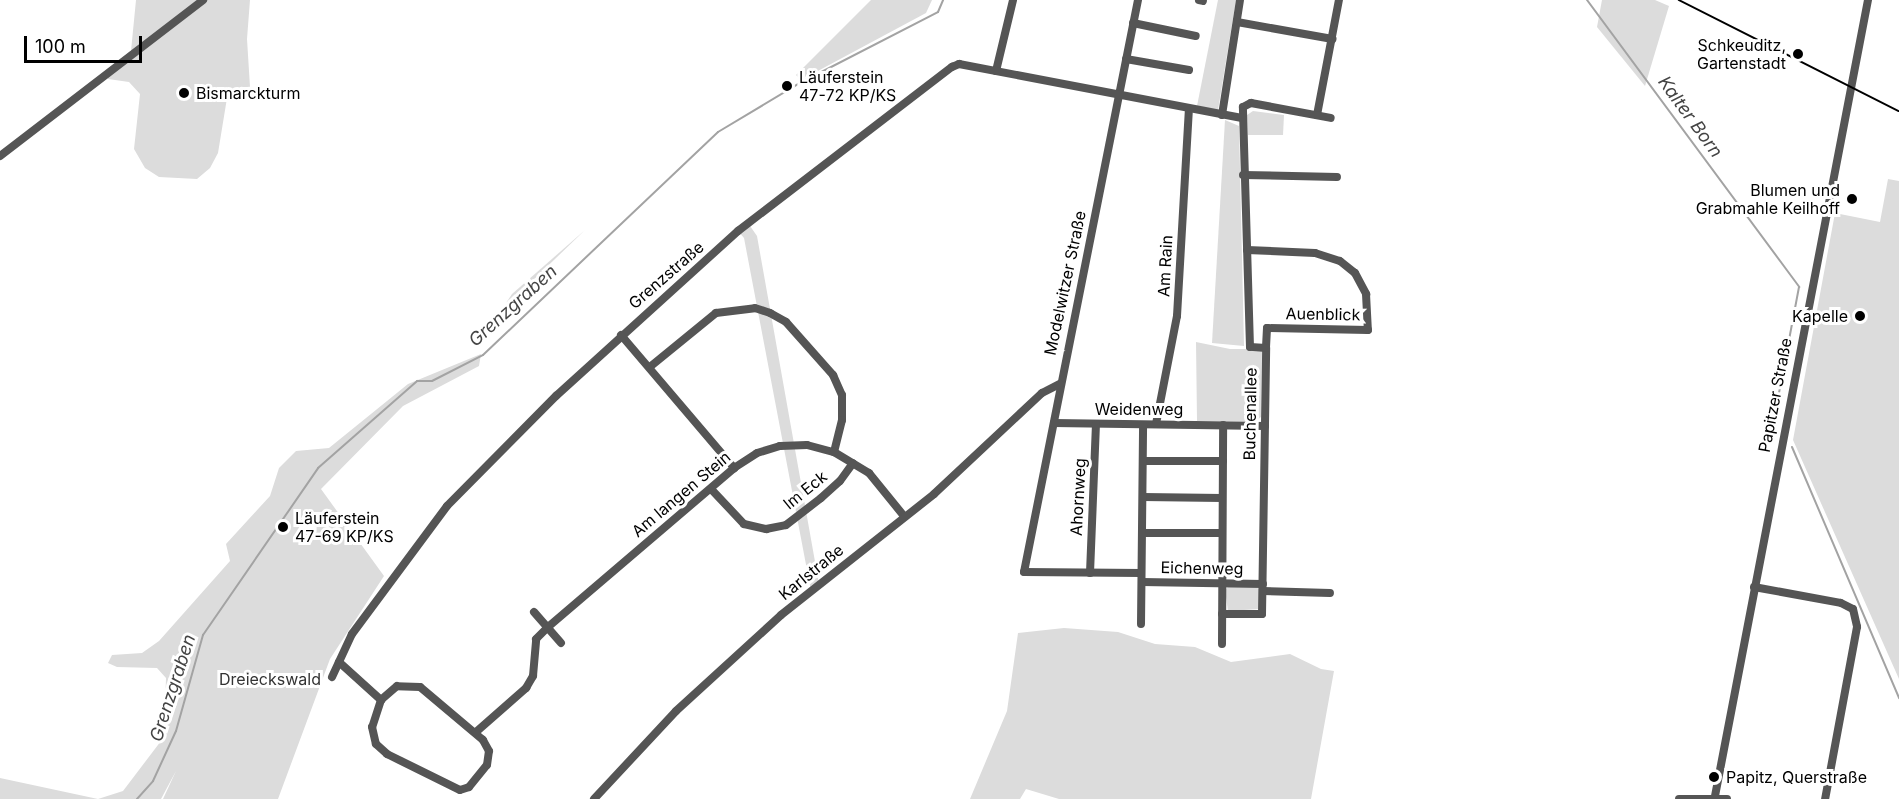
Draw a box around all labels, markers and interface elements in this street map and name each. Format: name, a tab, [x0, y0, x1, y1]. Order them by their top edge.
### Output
scale bar	[27, 24, 146, 62]
place label: Schkeuditz, Gartenstadt	[1697, 35, 1786, 73]
text: 100 m	[35, 36, 86, 57]
marker: Schkeuditz, Gartenstadt	[1791, 47, 1805, 61]
place label: Läuferstein 47-72 KP/KS	[799, 67, 896, 105]
water label: Kalter Born	[1653, 72, 1727, 162]
marker: Läuferstein 47-72 KP/KS	[780, 79, 794, 93]
place label: Bismarckturm	[196, 83, 300, 103]
marker: Bismarckturm	[177, 86, 191, 100]
place label: Blumen und Grabmahle Keilhoff	[1696, 180, 1840, 218]
marker: Blumen und Grabmahle Keilhoff	[1845, 192, 1859, 206]
street label: Modelwitzer Straße	[1040, 209, 1090, 357]
street label: Am Rain	[1154, 234, 1176, 298]
street label: Grenzstraße	[625, 237, 707, 313]
water label: Grenzgraben	[464, 261, 562, 351]
street label: Auenblick	[1285, 304, 1361, 324]
place label: Kapelle	[1792, 306, 1848, 326]
marker: Kapelle	[1853, 309, 1867, 323]
street label: Papitzer Straße	[1754, 336, 1796, 454]
street label: Buchenallee	[1240, 367, 1260, 461]
street label: Weidenweg	[1095, 399, 1183, 419]
street label: Am langen Stein	[628, 447, 734, 541]
street label: Ahornweg	[1066, 458, 1090, 536]
street label: Im Eck	[779, 467, 831, 513]
place label: Läuferstein 47-69 KP/KS	[295, 508, 394, 546]
marker: Läuferstein 47-69 KP/KS	[276, 520, 290, 534]
street label: Karlstraße	[775, 540, 847, 604]
street label: Eichenweg	[1160, 558, 1244, 578]
water label: Grenzgraben	[146, 632, 200, 744]
park label: Dreieckswald	[219, 669, 321, 689]
place label: Papitz, Querstraße	[1726, 767, 1867, 787]
marker: Papitz, Querstraße	[1707, 770, 1721, 784]

